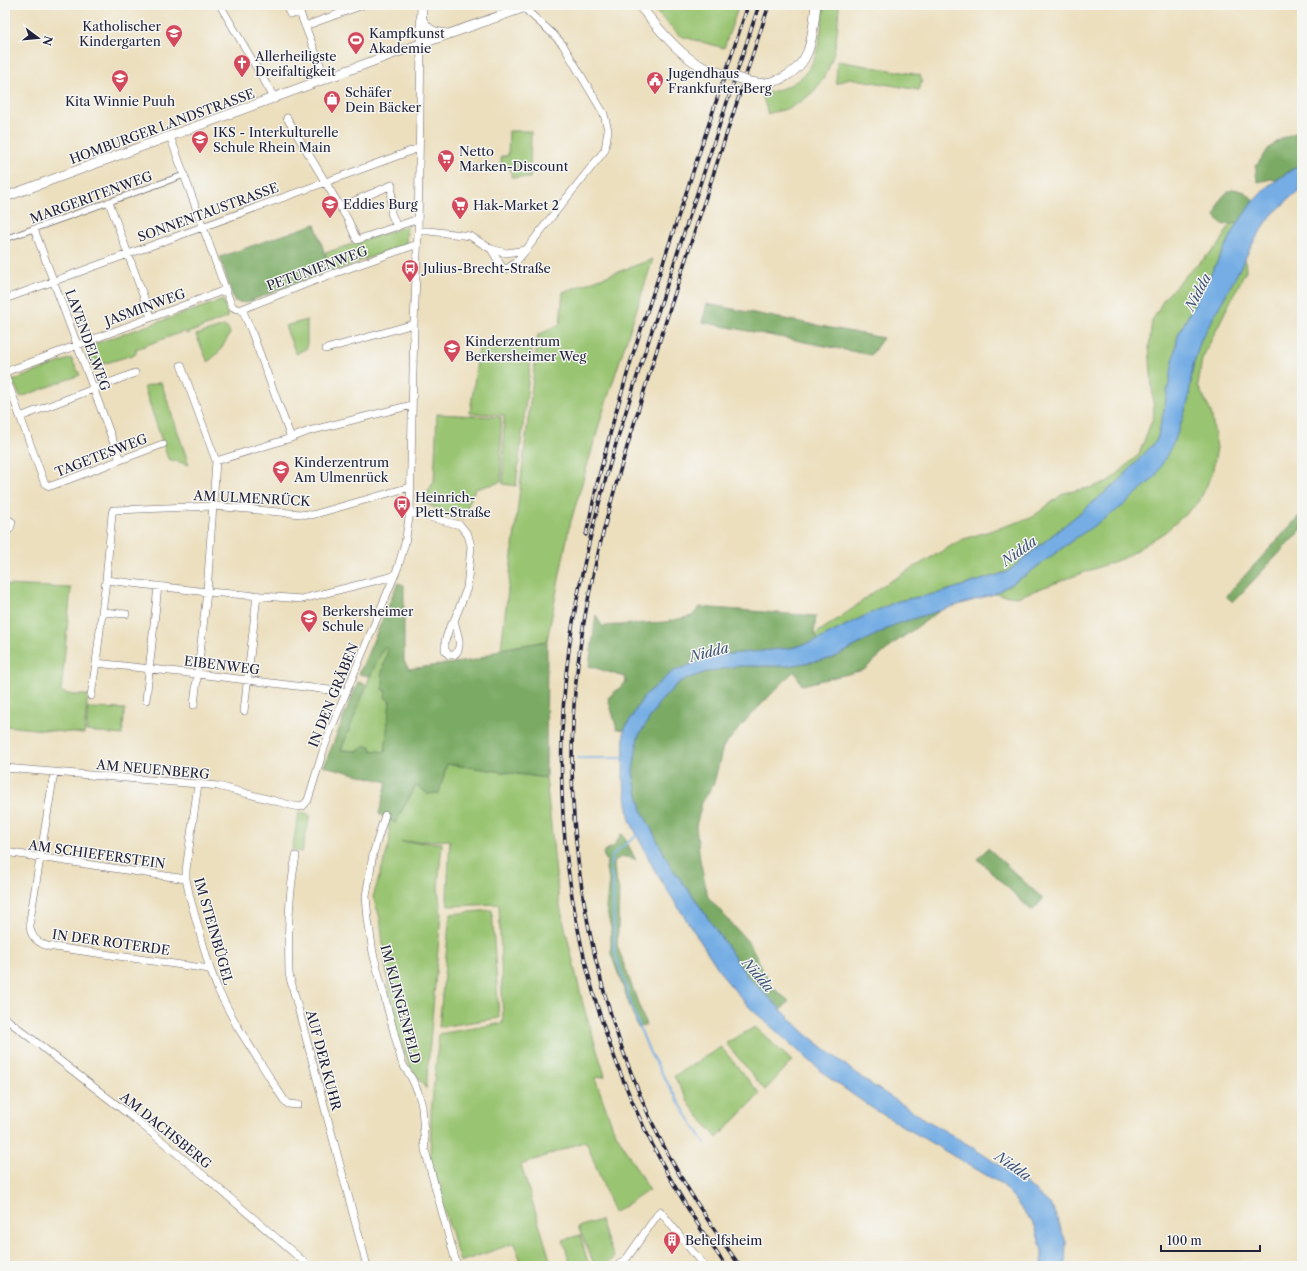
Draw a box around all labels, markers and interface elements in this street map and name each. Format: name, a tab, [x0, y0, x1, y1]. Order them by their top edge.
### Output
north arrow	[18, 18, 58, 58]
place label: Katholischer Kindergarten	[79, 18, 162, 49]
school or university icon: Katholischer Kindergarten	[164, 23, 184, 48]
place label: Kampfkunst Akademie	[368, 25, 445, 56]
sports icon: Kampfkunst Akademie	[346, 30, 366, 55]
text: N	[39, 34, 56, 48]
place label: Allerheiligste Dreifaltigkeit	[254, 48, 337, 79]
church icon: Allerheiligste Dreifaltigkeit	[232, 53, 252, 78]
place label: Jugendhaus Frankfurter Berg	[666, 65, 772, 96]
school or university icon: Kita Winnie Puuh	[110, 68, 130, 93]
public building icon: Jugendhaus Frankfurter Berg	[645, 70, 665, 95]
place label: Schäfer Dein Bäcker	[345, 84, 421, 115]
street label: HOMBURGER LANDSTRASSE	[67, 85, 257, 167]
shop icon: Schäfer Dein Bäcker	[322, 89, 342, 114]
place label: Kita Winnie Puuh	[65, 93, 175, 109]
place label: IKS - Interkulturelle Schule Rhein Main	[213, 124, 339, 155]
school or university icon: IKS - Interkulturelle Schule Rhein Main	[190, 129, 210, 154]
place label: Netto Marken-Discount	[459, 143, 569, 174]
supermarket icon: Netto Marken-Discount	[436, 148, 456, 173]
street label: MARGERITENWEG	[28, 167, 155, 227]
street label: SONNENTAUSTRASSE	[135, 179, 281, 245]
school or university icon: Eddies Burg	[320, 194, 340, 219]
supermarket icon: Hak-Market 2	[450, 195, 470, 220]
place label: Eddies Burg	[343, 196, 418, 212]
place label: Hak-Market 2	[473, 197, 559, 213]
street label: PETUNIENWEG	[264, 242, 370, 294]
bus stop icon: Julius-Brecht-Straße	[400, 258, 420, 283]
place label: Julius-Brecht-Straße	[421, 260, 551, 276]
water label: Nidda	[1180, 270, 1216, 315]
street label: JASMINWEG	[101, 285, 188, 330]
street label: LAVENDELWEG	[62, 287, 114, 393]
place label: Kinderzentrum Berkersheimer Weg	[465, 333, 587, 364]
school or university icon: Kinderzentrum Berkersheimer Weg	[442, 338, 462, 363]
street label: TAGETESWEG	[53, 430, 150, 480]
place label: Kinderzentrum Am Ulmenrück	[293, 454, 389, 485]
school or university icon: Kinderzentrum Am Ulmenrück	[271, 459, 291, 484]
street label: AM ULMENRÜCK	[192, 487, 312, 509]
place label: Heinrich- Plett-Straße	[415, 489, 491, 520]
bus stop icon: Heinrich- Plett-Straße	[392, 494, 412, 519]
water label: Nidda	[997, 532, 1041, 571]
place label: Berkersheimer Schule	[322, 603, 414, 634]
school or university icon: Berkersheimer Schule	[299, 608, 319, 633]
water label: Nidda	[687, 638, 731, 666]
street label: IN DEN GRÄBEN	[305, 640, 361, 749]
street label: EIBENWEG	[183, 652, 261, 678]
street label: AM NEUENBERG	[95, 756, 211, 782]
street label: AM SCHIEFERSTEIN	[27, 836, 167, 872]
street label: IM STEINBÜGEL	[191, 876, 237, 987]
street label: IN DER ROTERDE	[51, 926, 171, 958]
street label: IM KLINGENFELD	[377, 943, 425, 1065]
water label: Nidda	[738, 953, 778, 996]
street label: AUF DER KUHR	[303, 1007, 345, 1113]
street label: AM DACHSBERG	[117, 1088, 215, 1172]
water label: Nidda	[991, 1147, 1035, 1185]
scale bar	[1161, 1227, 1260, 1253]
building icon: Behelfsheim	[662, 1230, 682, 1255]
place label: Behelfsheim	[685, 1232, 762, 1248]
text: 100 m	[1167, 1233, 1202, 1248]

